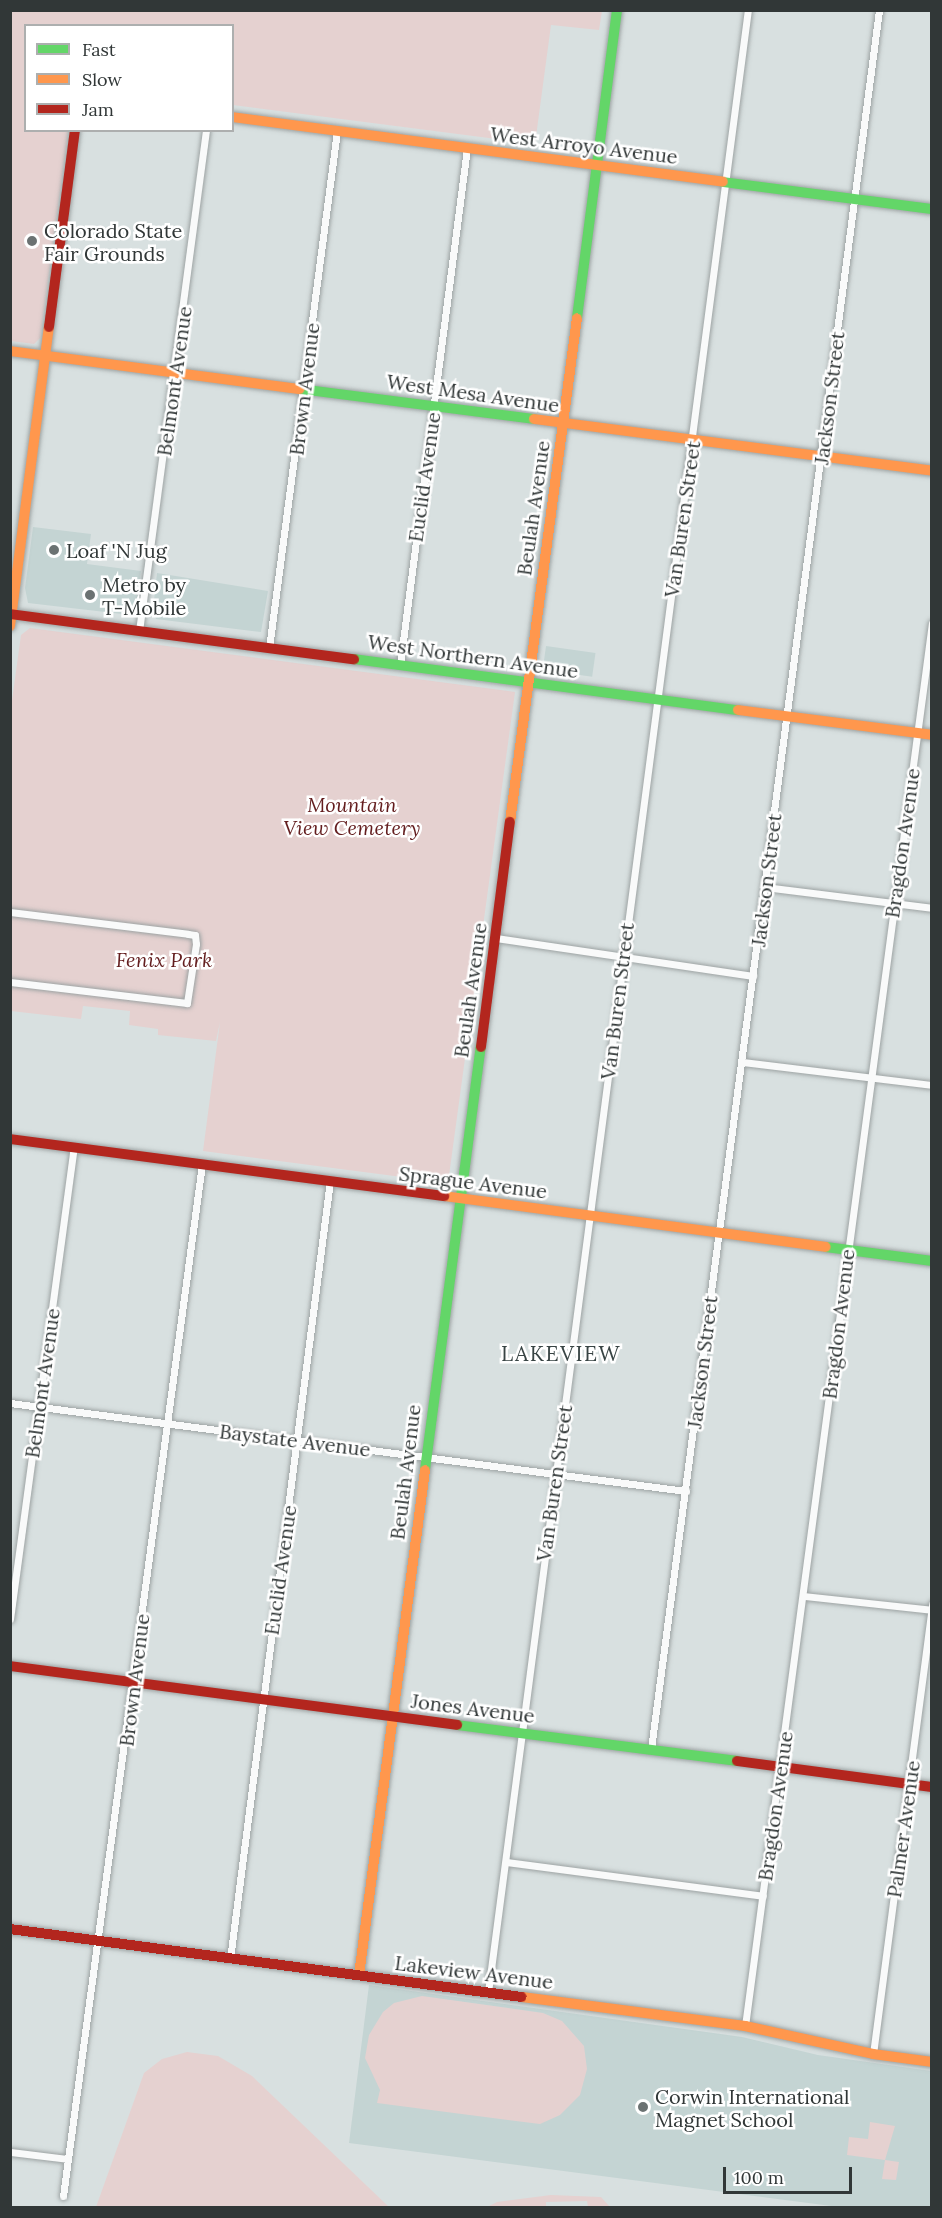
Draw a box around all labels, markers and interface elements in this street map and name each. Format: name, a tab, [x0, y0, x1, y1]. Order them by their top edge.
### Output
legend	[24, 24, 234, 132]
text: Fast	[82, 38, 116, 61]
text: Slow	[82, 68, 122, 91]
text: Jam	[82, 98, 114, 121]
street label: West Arroyo Avenue	[489, 122, 679, 168]
place label: Colorado State Fair Grounds	[44, 218, 182, 265]
marker: Colorado State Fair Grounds	[25, 234, 39, 248]
street label: Belmont Avenue	[152, 304, 196, 458]
street label: Brown Avenue	[284, 321, 324, 457]
street label: Jackson Street	[809, 330, 849, 466]
street label: West Mesa Avenue	[385, 369, 561, 417]
street label: Euclid Avenue	[403, 410, 445, 544]
street label: Beulah Avenue	[512, 439, 554, 577]
street label: Van Buren Street	[659, 439, 705, 599]
place label: Loaf 'N Jug	[66, 538, 167, 562]
marker: Loaf 'N Jug	[47, 543, 61, 557]
place label: Metro by T-Mobile	[102, 572, 186, 619]
marker: Metro by T-Mobile	[83, 588, 97, 602]
street label: West Northern Avenue	[366, 629, 580, 683]
street label: Bragdon Avenue	[880, 767, 924, 919]
park label: Mountain View Cemetery	[283, 793, 421, 840]
street label: Jackson Street	[746, 812, 786, 948]
street label: Beulah Avenue	[449, 921, 491, 1059]
street label: Van Buren Street	[595, 921, 639, 1081]
park label: Fenix Park	[116, 947, 212, 971]
street label: Sprague Avenue	[398, 1161, 548, 1203]
street label: Bragdon Avenue	[817, 1248, 859, 1400]
street label: Jackson Street	[682, 1294, 722, 1430]
street label: Belmont Avenue	[20, 1306, 64, 1460]
district label: LAKEVIEW	[501, 1341, 621, 1367]
street label: Beulah Avenue	[385, 1403, 425, 1541]
street label: Van Buren Street	[531, 1403, 577, 1563]
street label: Baystate Avenue	[218, 1419, 372, 1461]
street label: Euclid Avenue	[259, 1503, 301, 1637]
street label: Brown Avenue	[114, 1612, 154, 1748]
street label: Jones Avenue	[410, 1689, 536, 1727]
street label: Bragdon Avenue	[753, 1730, 797, 1882]
street label: Palmer Avenue	[881, 1759, 925, 1899]
street label: Lakeview Avenue	[393, 1950, 555, 1994]
place label: Corwin International Magnet School	[655, 2084, 850, 2131]
marker: Corwin International Magnet School	[636, 2100, 650, 2114]
scale bar	[726, 2155, 855, 2193]
text: 100 m	[734, 2166, 784, 2189]

